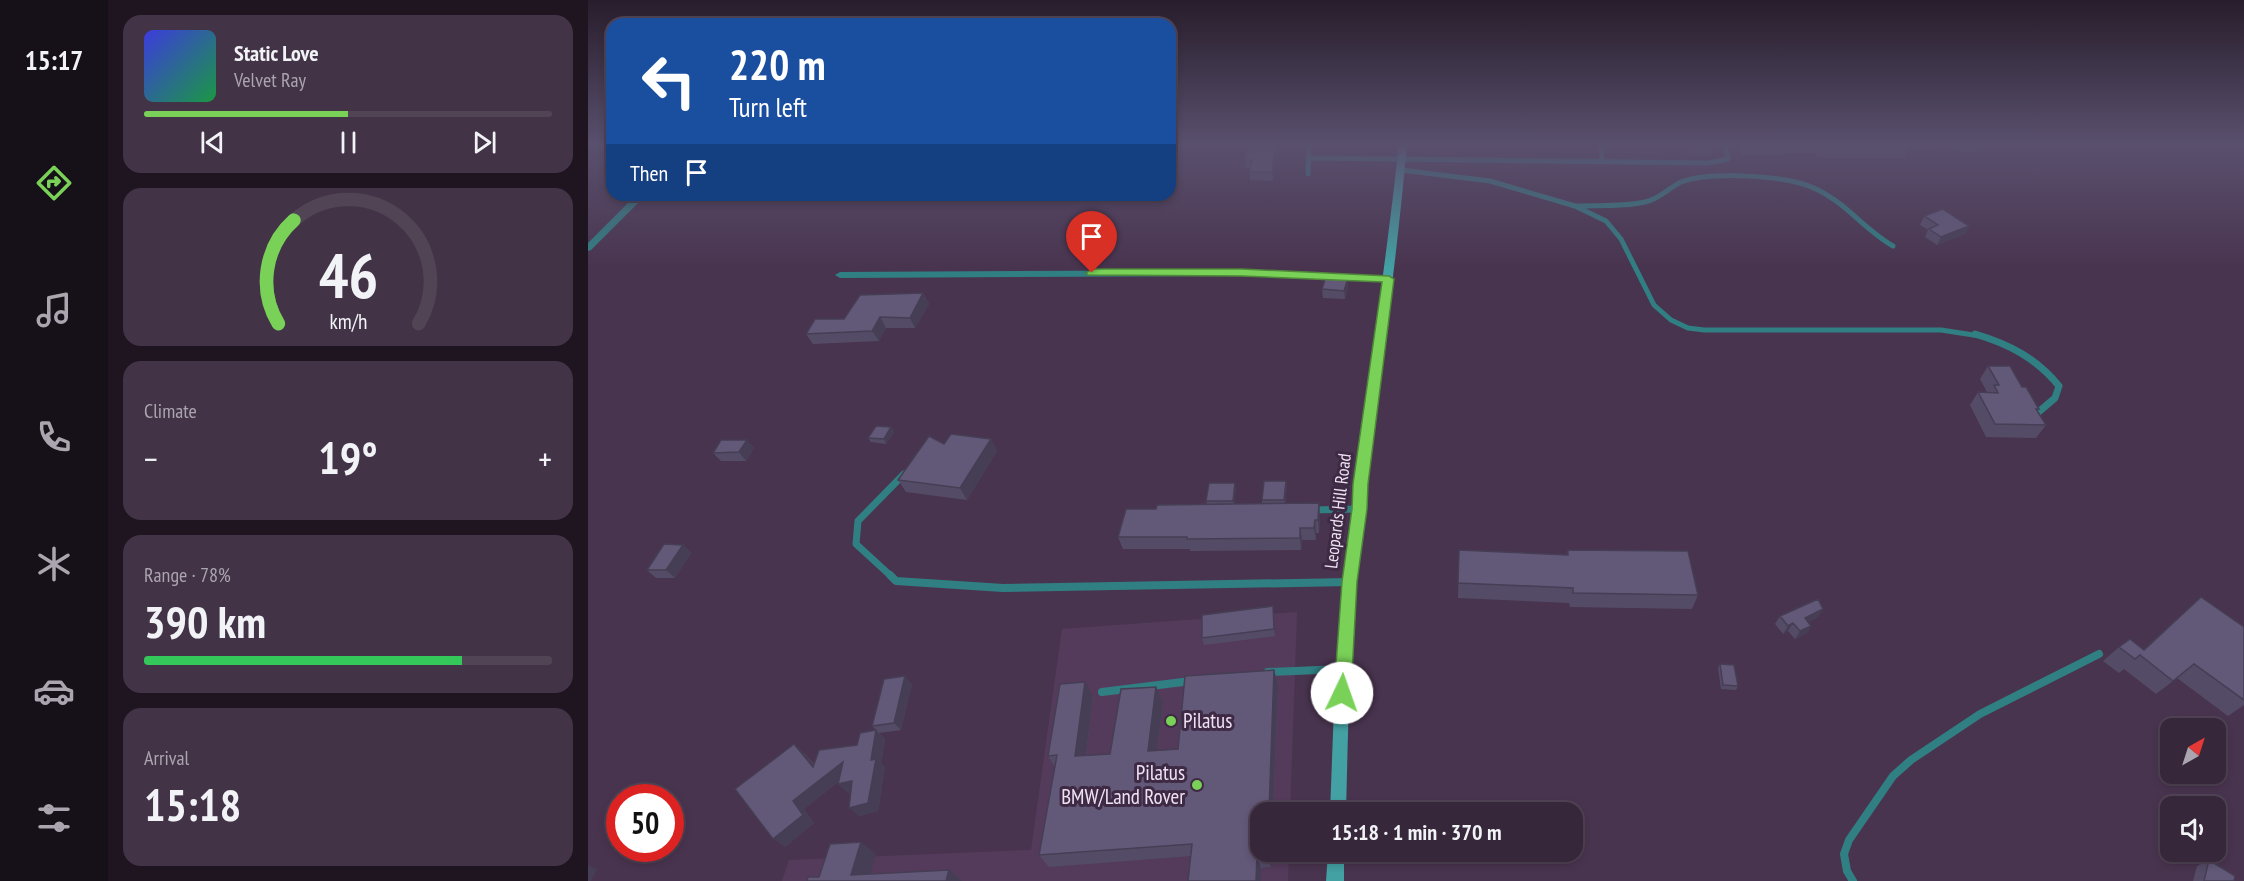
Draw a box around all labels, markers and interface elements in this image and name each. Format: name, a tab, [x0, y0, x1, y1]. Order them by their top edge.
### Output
text: 220 m	[729, 37, 826, 92]
text: Static Love	[234, 39, 319, 67]
icon: left	[630, 42, 708, 120]
text: 15:17	[25, 43, 83, 77]
text: Velvet Ray	[234, 67, 306, 93]
text: Turn left	[729, 90, 807, 124]
icon: previous	[196, 126, 229, 159]
icon: pause	[332, 126, 365, 159]
icon: next	[468, 126, 501, 159]
icon: arrive	[680, 156, 713, 189]
text: Then	[630, 159, 668, 187]
icon: directions	[33, 162, 75, 204]
pin	[1066, 211, 1117, 273]
icon: arrive	[1075, 220, 1108, 253]
text: 46	[318, 234, 378, 315]
icon: music	[33, 289, 75, 331]
text: km/h	[329, 308, 367, 336]
text: Climate	[144, 398, 197, 424]
icon: phone	[33, 416, 75, 458]
text: 19°	[318, 428, 378, 486]
text: −	[144, 437, 158, 480]
text: +	[538, 437, 552, 480]
street label: Leopards Hill Road	[1319, 452, 1356, 570]
icon: climate	[33, 543, 75, 585]
text: Range · 78%	[144, 562, 231, 588]
text: 390 km	[144, 592, 266, 650]
position arrow	[1310, 661, 1374, 725]
icon: car	[33, 670, 75, 712]
place label: Pilatus	[1183, 707, 1232, 734]
marker: Pilatus	[1164, 714, 1178, 728]
north arrow	[2160, 718, 2226, 784]
map controls	[2160, 718, 2226, 862]
text: Arrival	[144, 745, 189, 771]
place label: Pilatus BMW/Land Rover	[1061, 759, 1185, 810]
text: 15:18	[144, 775, 241, 833]
marker: Pilatus BMW/Land Rover	[1190, 778, 1204, 792]
speed limit sign: 50	[606, 784, 684, 862]
button: sound	[2160, 796, 2226, 862]
icon: filters	[33, 797, 75, 839]
text: 15:18 · 1 min · 370 m	[1331, 818, 1502, 846]

